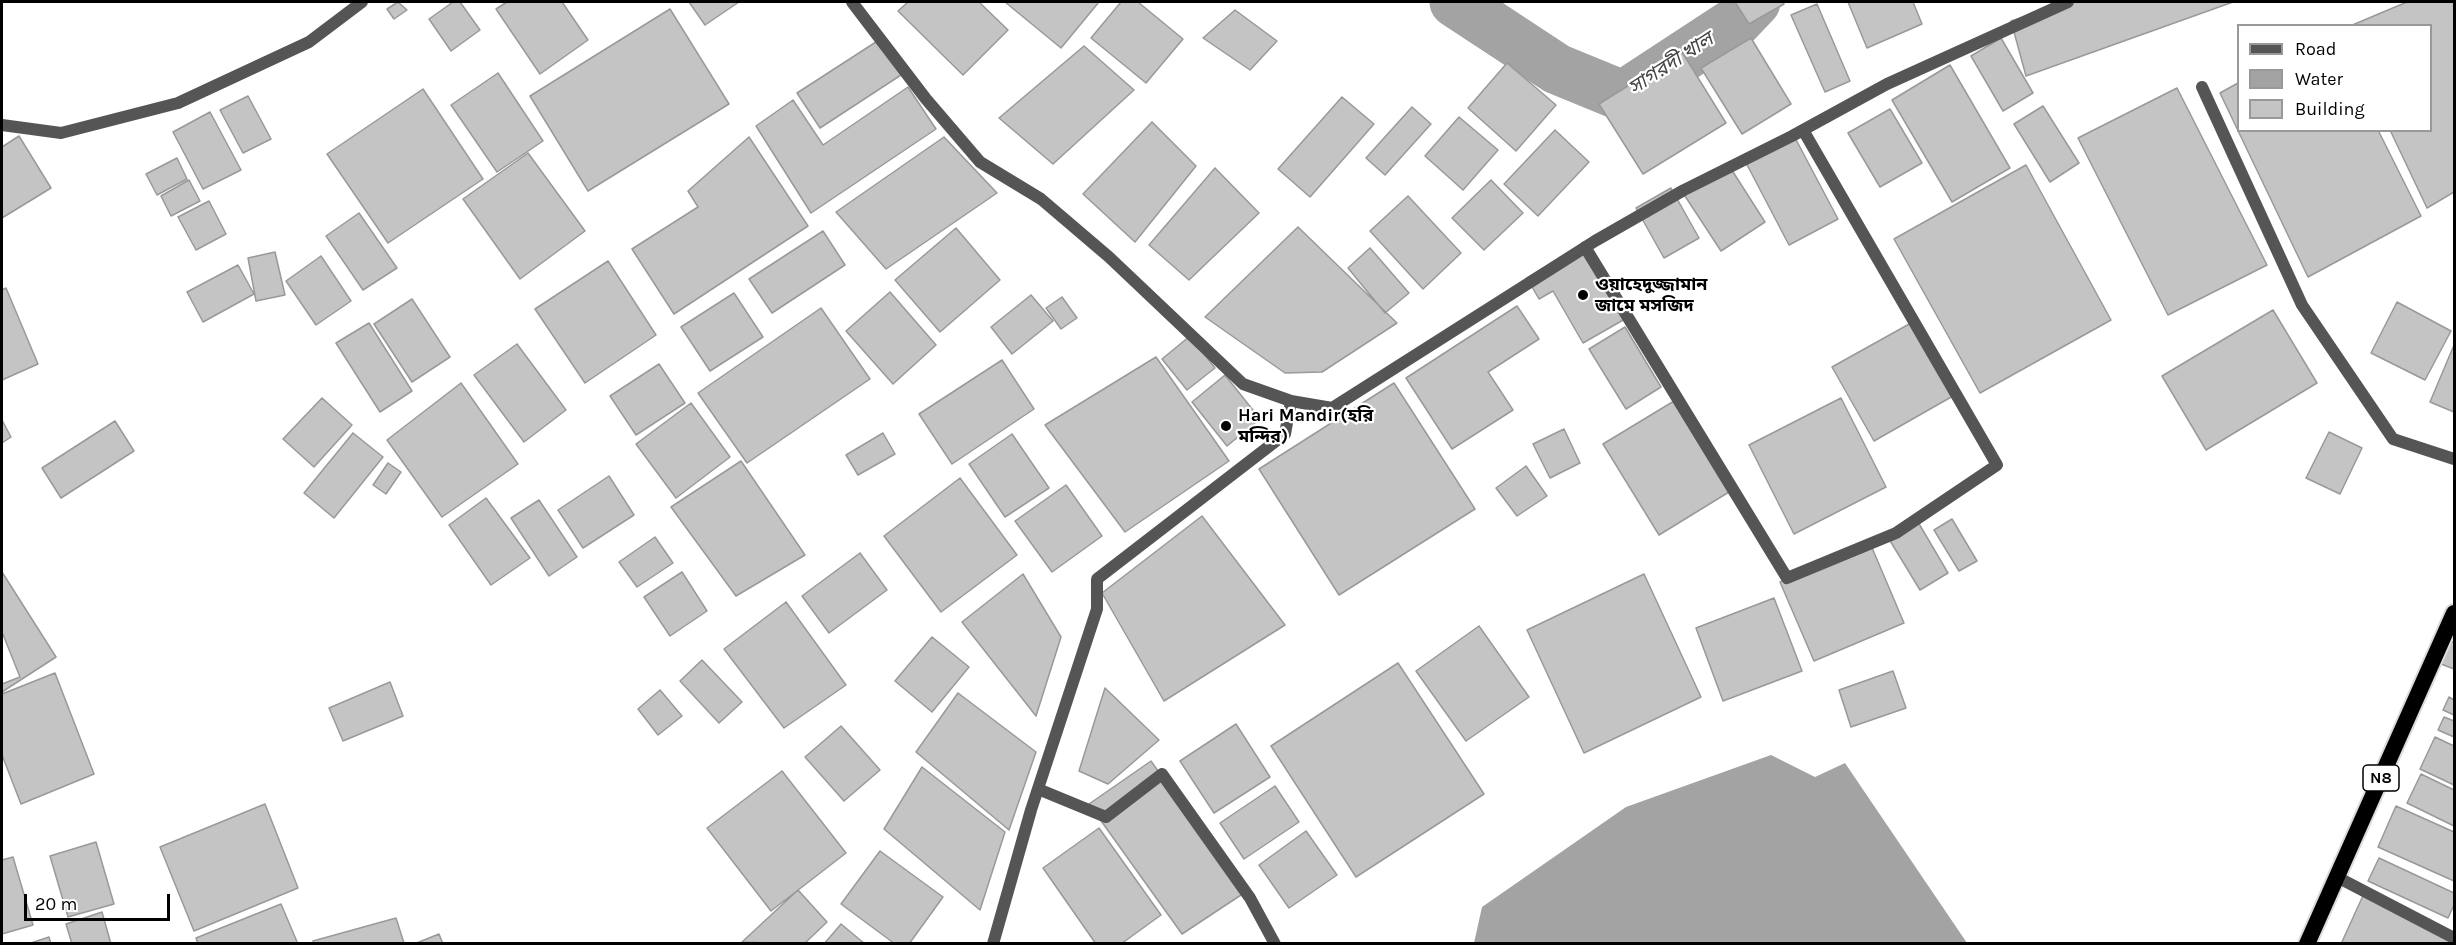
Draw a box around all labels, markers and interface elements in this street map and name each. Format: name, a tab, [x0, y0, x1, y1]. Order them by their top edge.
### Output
legend	[2237, 24, 2432, 132]
water label: সাগরদী খাল	[1624, 28, 1718, 100]
text: Road	[2295, 38, 2336, 60]
text: Water	[2295, 68, 2343, 90]
text: Building	[2295, 98, 2365, 120]
place label: ওয়াহেদুজ্জামান জামে মসজিদ	[1595, 274, 1707, 316]
marker: ওয়াহেদুজ্জামান জামে মসজিদ	[1576, 288, 1590, 302]
place label: Hari Mandir(হরি মন্দির)	[1238, 405, 1373, 448]
marker: Hari Mandir(হরি মন্দির)	[1219, 419, 1233, 433]
road number: N8	[2363, 765, 2399, 791]
scale bar	[27, 882, 172, 920]
text: 20 m	[35, 893, 77, 915]

